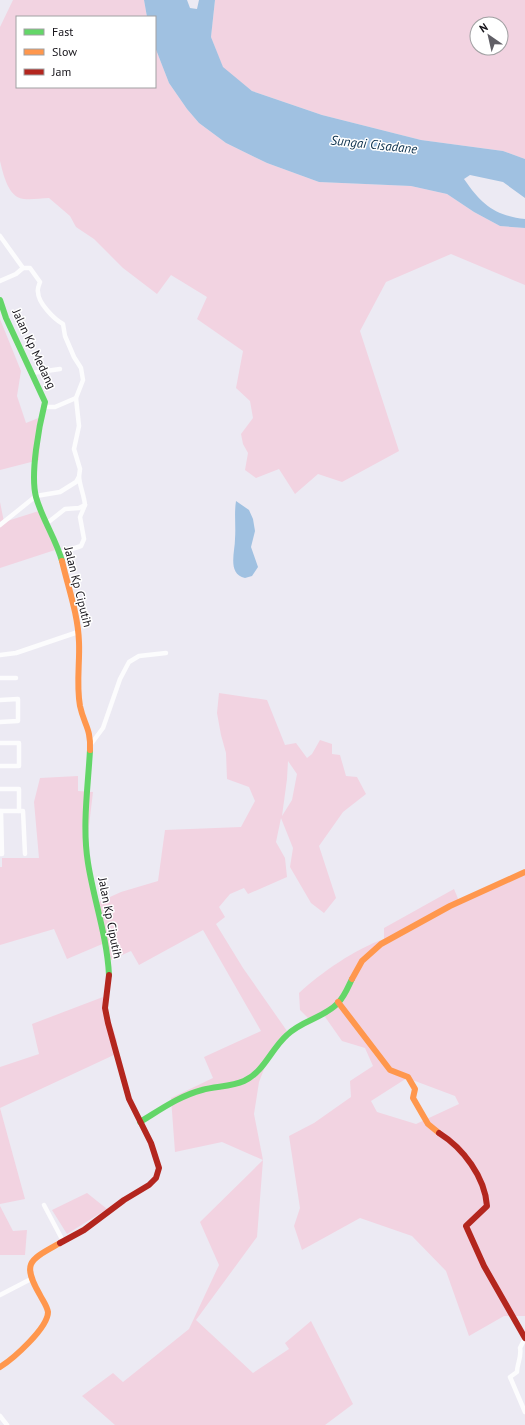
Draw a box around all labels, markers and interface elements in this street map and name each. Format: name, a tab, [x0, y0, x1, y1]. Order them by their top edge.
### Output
legend	[16, 16, 156, 88]
north arrow	[469, 16, 509, 56]
text: N	[476, 20, 490, 36]
text: Fast	[52, 24, 73, 39]
text: Slow	[52, 44, 77, 59]
text: Jam	[51, 64, 71, 79]
water label: Sungai Cisadane	[330, 131, 418, 158]
street label: Jalan Kp Medang	[9, 306, 59, 391]
street label: Jalan Kp Ciputih	[61, 544, 96, 629]
street label: Jalan Kp Ciputih	[95, 875, 126, 960]

